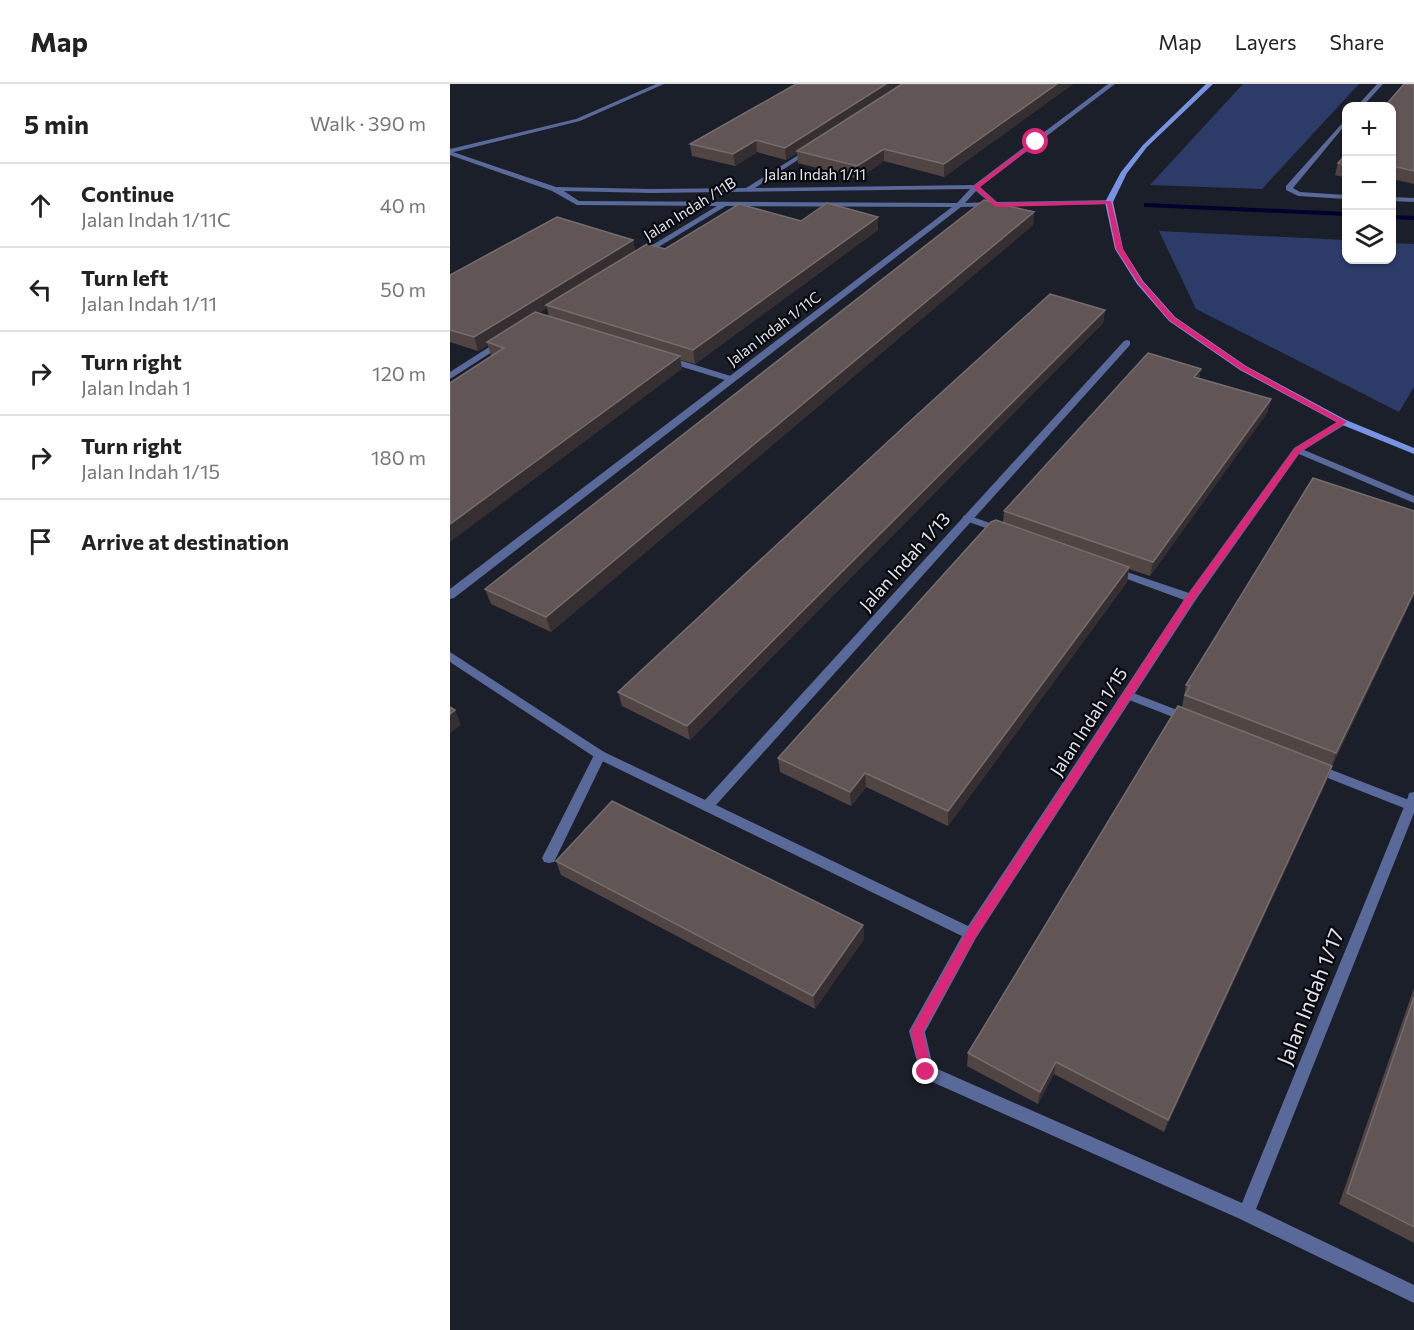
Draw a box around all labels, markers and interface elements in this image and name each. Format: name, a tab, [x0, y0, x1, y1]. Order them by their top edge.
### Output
text: Map	[30, 24, 88, 58]
text: Map	[1158, 29, 1202, 54]
text: Layers	[1235, 29, 1297, 54]
text: Share	[1330, 29, 1384, 54]
map controls	[1342, 102, 1396, 264]
button: +	[1342, 102, 1396, 156]
text: 5 min	[24, 108, 89, 139]
text: Walk · 390 m	[310, 111, 426, 135]
route start	[1022, 128, 1048, 154]
button: −	[1342, 156, 1396, 210]
street label: Jalan Indah 1/11	[764, 165, 866, 183]
street label: Jalan Indah /11B	[640, 172, 739, 244]
text: Continue	[81, 180, 174, 207]
icon: ahead	[24, 189, 57, 222]
text: 40 m	[380, 193, 426, 217]
text: Jalan Indah 1/11C	[81, 207, 231, 231]
button: layers	[1342, 210, 1396, 264]
text: Turn left	[81, 264, 168, 291]
icon: left	[24, 273, 57, 306]
text: 50 m	[380, 277, 426, 301]
street label: Jalan Indah 1/11C	[723, 287, 824, 369]
text: Jalan Indah 1/11	[81, 291, 217, 315]
text: Turn right	[81, 348, 182, 375]
icon: right	[24, 357, 57, 390]
text: 120 m	[372, 361, 426, 385]
text: Jalan Indah 1	[81, 375, 191, 399]
text: Turn right	[81, 432, 182, 459]
icon: right	[24, 441, 57, 474]
text: 180 m	[371, 445, 426, 469]
text: Jalan Indah 1/15	[81, 459, 220, 483]
street label: Jalan Indah 1/13	[854, 508, 954, 615]
icon: arrive	[24, 525, 57, 558]
text: Arrive at destination	[81, 528, 289, 555]
street label: Jalan Indah 1/15	[1045, 663, 1131, 780]
street label: Jalan Indah 1/17	[1271, 925, 1348, 1068]
route end	[912, 1058, 938, 1084]

